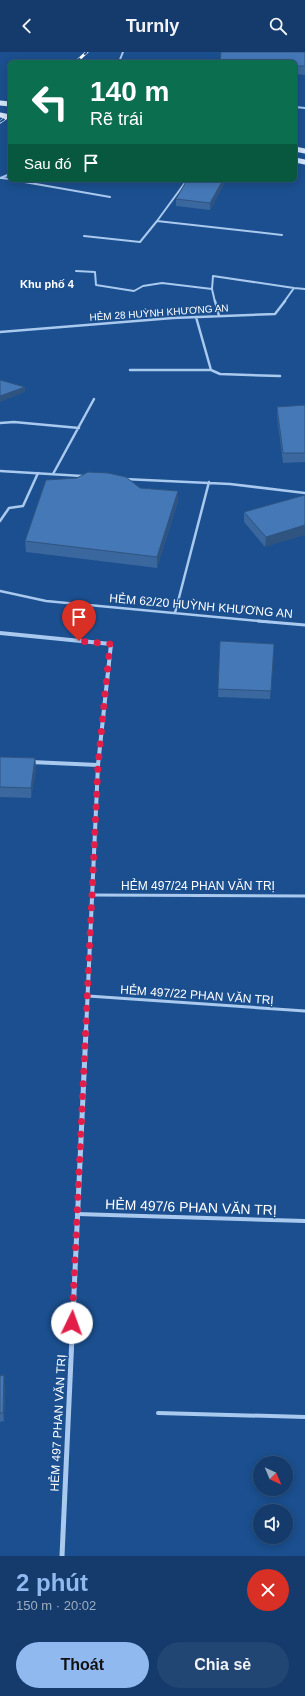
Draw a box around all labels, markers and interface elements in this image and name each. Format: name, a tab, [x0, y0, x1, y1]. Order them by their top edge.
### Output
icon: back	[16, 15, 38, 37]
icon: search	[267, 15, 289, 37]
text: Turnly	[126, 16, 179, 36]
icon: left	[24, 76, 76, 128]
text: 140 m	[90, 76, 169, 107]
text: Rẽ trái	[90, 109, 143, 129]
icon: arrive	[80, 152, 102, 174]
text: Sau đó	[24, 155, 72, 172]
district label: Khu phố 4	[20, 278, 75, 290]
street label: HẺM 28 HUỲNH KHƯƠNG AN	[89, 301, 229, 323]
street label: HẺM 62/20 HUỲNH KHƯƠNG AN	[109, 590, 293, 621]
pin	[62, 600, 96, 641]
icon: arrive	[68, 606, 90, 628]
street label: HẺM 497/24 PHAN VĂN TRỊ	[121, 878, 275, 893]
street label: HẺM 497/22 PHAN VĂN TRỊ	[120, 982, 274, 1007]
street label: HẺM 497/6 PHAN VĂN TRỊ	[105, 1196, 277, 1218]
position arrow	[51, 1302, 93, 1344]
street label: HẺM 497 PHAN VĂN TRỊ	[46, 1354, 69, 1492]
north arrow	[253, 1456, 293, 1496]
map controls	[253, 1456, 293, 1544]
button: sound	[253, 1504, 293, 1544]
text: 2 phút	[16, 1569, 88, 1596]
button: close	[247, 1569, 289, 1611]
text: 150 m · 20:02	[16, 1598, 96, 1613]
button: Thoát	[16, 1642, 149, 1688]
button: Chia sẻ	[157, 1642, 289, 1688]

